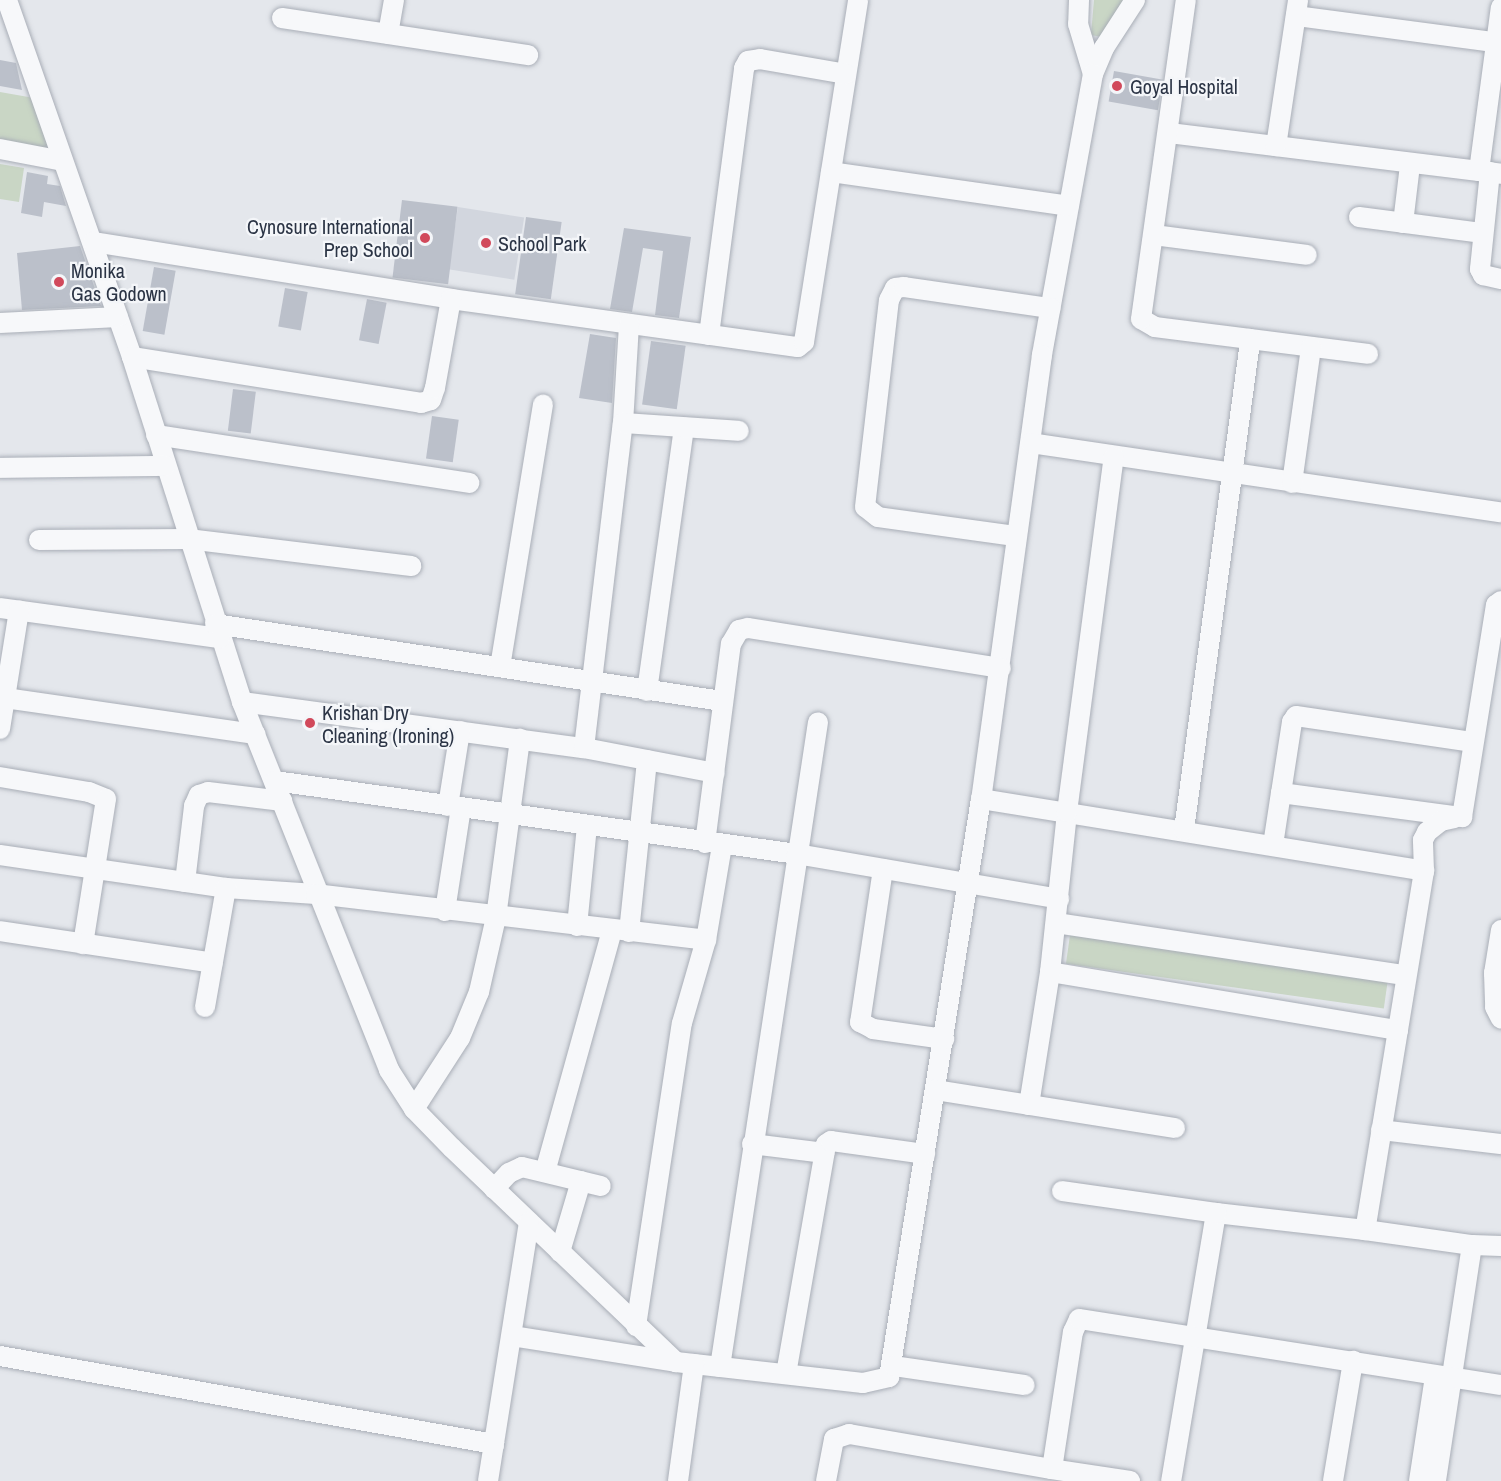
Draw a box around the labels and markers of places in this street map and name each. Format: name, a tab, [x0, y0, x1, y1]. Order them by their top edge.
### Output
place label: Goyal Hospital	[1130, 74, 1238, 98]
marker: Goyal Hospital	[1108, 77, 1126, 95]
place label: Cynosure International Prep School	[247, 214, 413, 261]
marker: Cynosure International Prep School	[418, 231, 432, 245]
place label: School Park	[498, 231, 586, 255]
marker: School Park	[479, 236, 493, 250]
place label: Monika Gas Godown	[71, 258, 167, 305]
marker: Monika Gas Godown	[52, 275, 66, 289]
place label: Krishan Dry Cleaning (Ironing)	[322, 700, 454, 747]
marker: Krishan Dry Cleaning (Ironing)	[303, 716, 317, 730]

